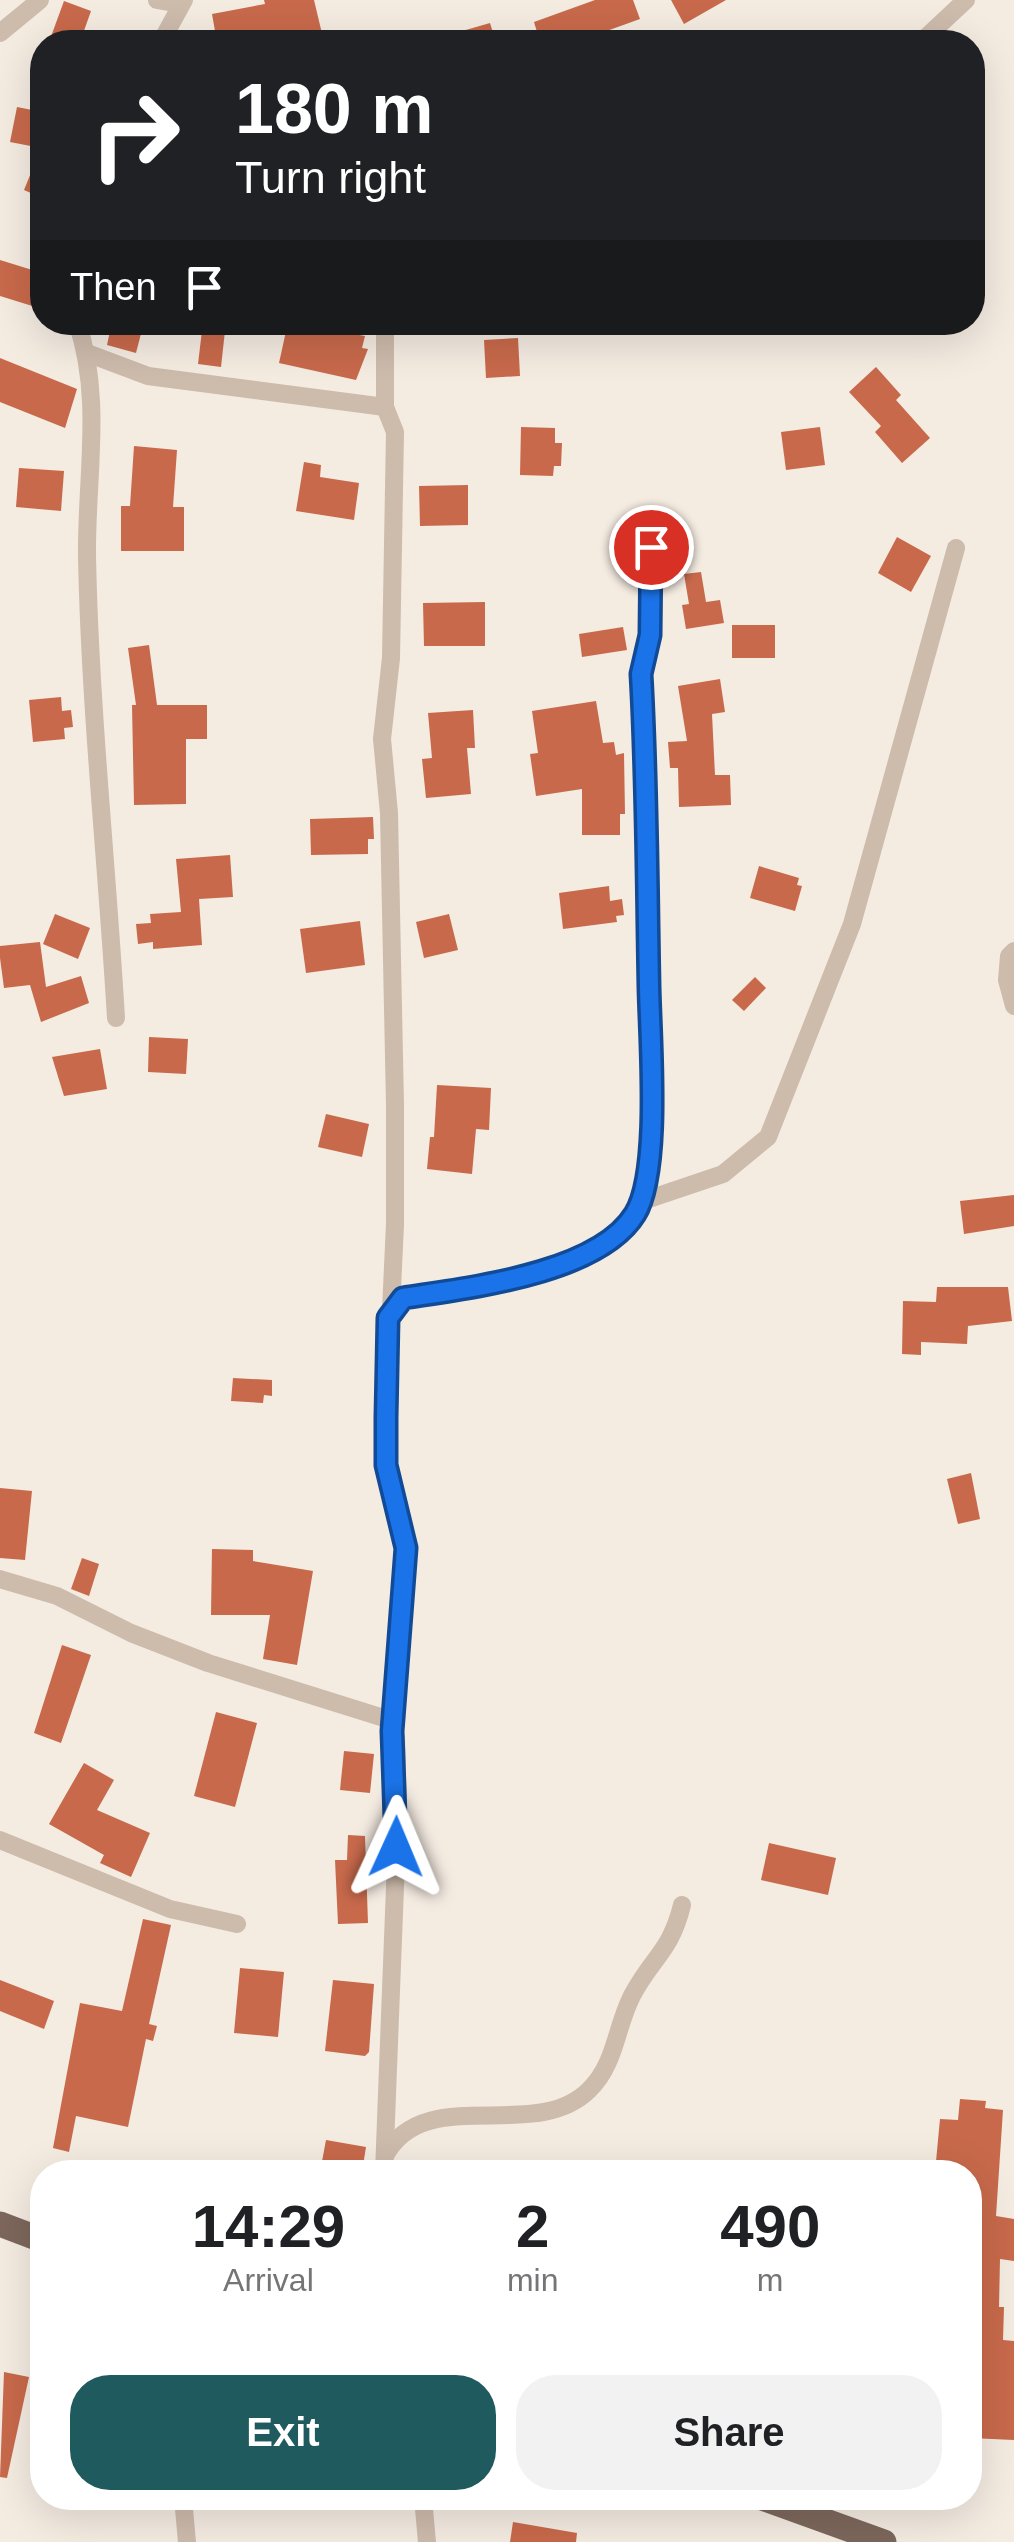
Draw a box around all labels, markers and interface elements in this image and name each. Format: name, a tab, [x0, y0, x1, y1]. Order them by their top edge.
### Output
icon: right	[70, 70, 200, 200]
text: 180 m	[235, 70, 433, 148]
text: Turn right	[235, 152, 426, 203]
icon: arrive	[177, 260, 232, 315]
text: Then	[70, 266, 157, 308]
pin	[609, 505, 694, 590]
icon: arrive	[624, 520, 679, 575]
position arrow	[344, 1795, 448, 1899]
text: 14:29	[192, 2193, 345, 2260]
text: 2	[516, 2193, 549, 2260]
text: 490	[720, 2193, 820, 2260]
text: Arrival	[223, 2262, 314, 2298]
text: min	[507, 2262, 558, 2298]
text: m	[757, 2262, 784, 2298]
button: Exit	[70, 2375, 496, 2490]
button: Share	[516, 2375, 942, 2490]

